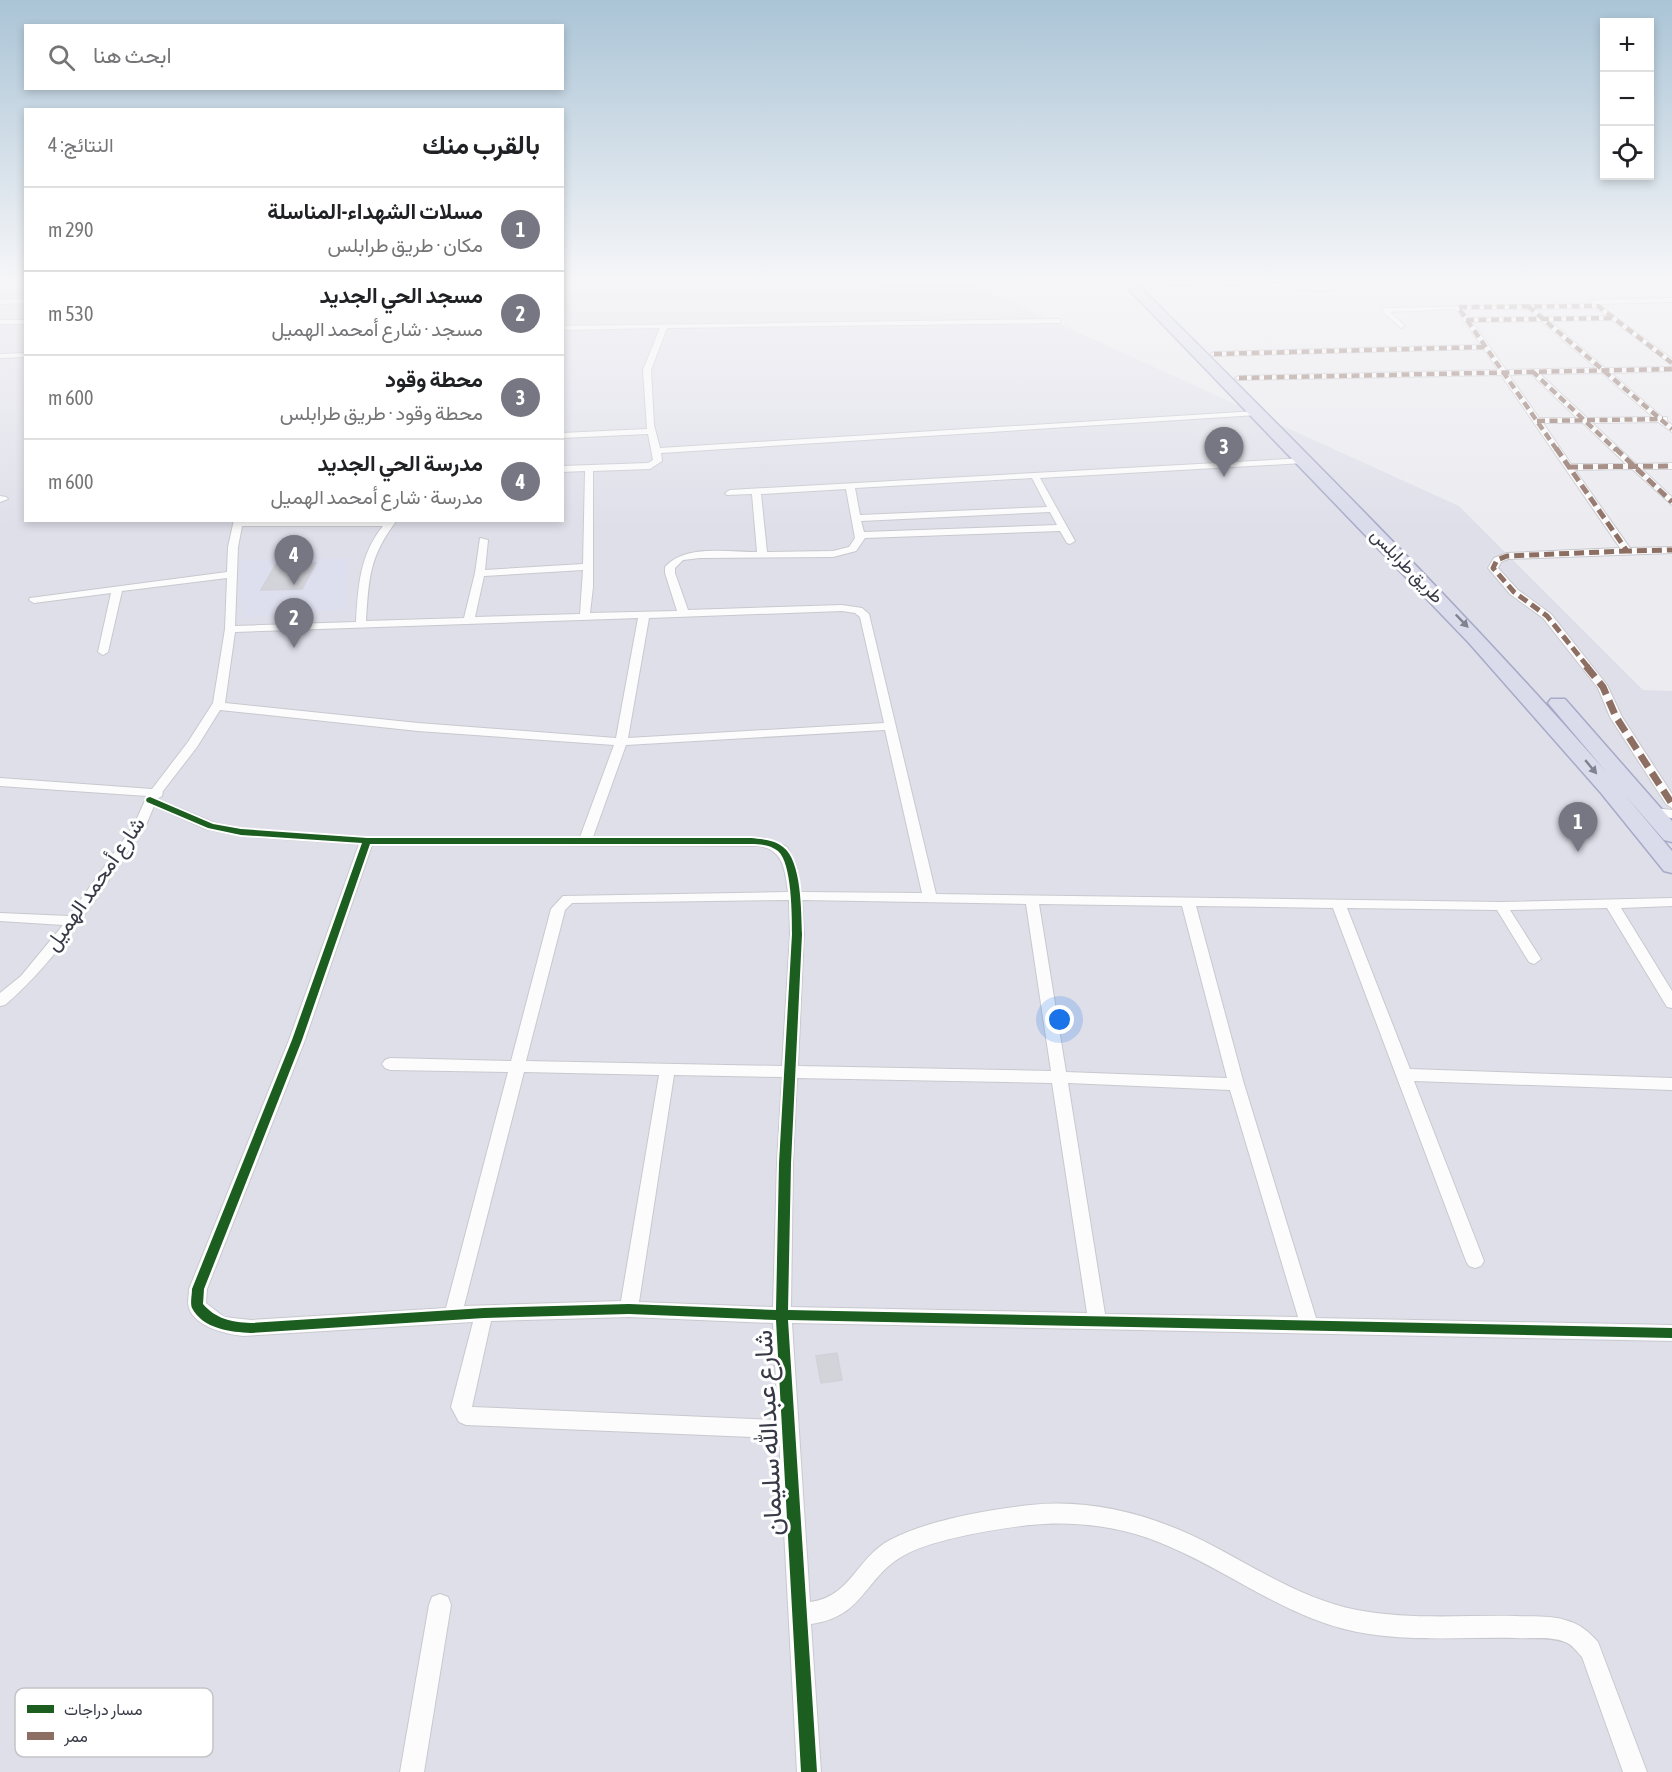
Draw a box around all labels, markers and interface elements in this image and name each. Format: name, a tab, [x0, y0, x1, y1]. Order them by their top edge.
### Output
map controls	[1600, 18, 1654, 180]
button: +	[1600, 18, 1654, 72]
search box	[24, 24, 564, 90]
icon: search	[45, 41, 78, 74]
text: ابحث هنا	[93, 42, 172, 68]
button: −	[1600, 72, 1654, 126]
button: locate	[1600, 126, 1654, 180]
text: بالقرب منك	[422, 130, 540, 160]
text: النتائج: 4	[48, 133, 114, 156]
text: مسلات الشهداء-المناسلة	[267, 198, 483, 224]
text: 290 m	[48, 218, 93, 241]
text: 1	[516, 218, 525, 241]
text: مكان · طريق طرابلس	[327, 233, 483, 256]
text: مسجد الحي الجديد	[319, 282, 483, 308]
text: 530 m	[48, 302, 93, 325]
text: 2	[516, 302, 525, 325]
text: مسجد · شارع أمحمد الهميل	[272, 317, 483, 340]
text: محطة وقود	[385, 366, 483, 392]
text: 600 m	[48, 386, 93, 409]
text: 3	[516, 386, 525, 409]
text: محطة وقود · طريق طرابلس	[280, 401, 483, 424]
pin: 3	[1204, 428, 1244, 477]
text: مدرسة الحي الجديد	[318, 450, 483, 476]
text: 600 m	[48, 470, 93, 493]
text: 4	[516, 470, 525, 493]
text: مدرسة · شارع أمحمد الهميل	[271, 485, 483, 508]
street label: طريق طرابلس	[1366, 524, 1448, 608]
pin: 4	[274, 536, 314, 585]
pin: 2	[274, 598, 314, 648]
one-way arrow	[1454, 614, 1468, 628]
one-way arrow	[1584, 759, 1597, 774]
pin: 1	[1558, 802, 1598, 852]
street label: شارع أمحمد الهميل	[39, 812, 152, 956]
your location	[1045, 1005, 1074, 1034]
street label: شارع عبدالله سليمان	[748, 1329, 791, 1537]
legend	[15, 1688, 213, 1757]
text: مسار دراجات	[64, 1700, 143, 1720]
text: ممر	[63, 1727, 88, 1747]

